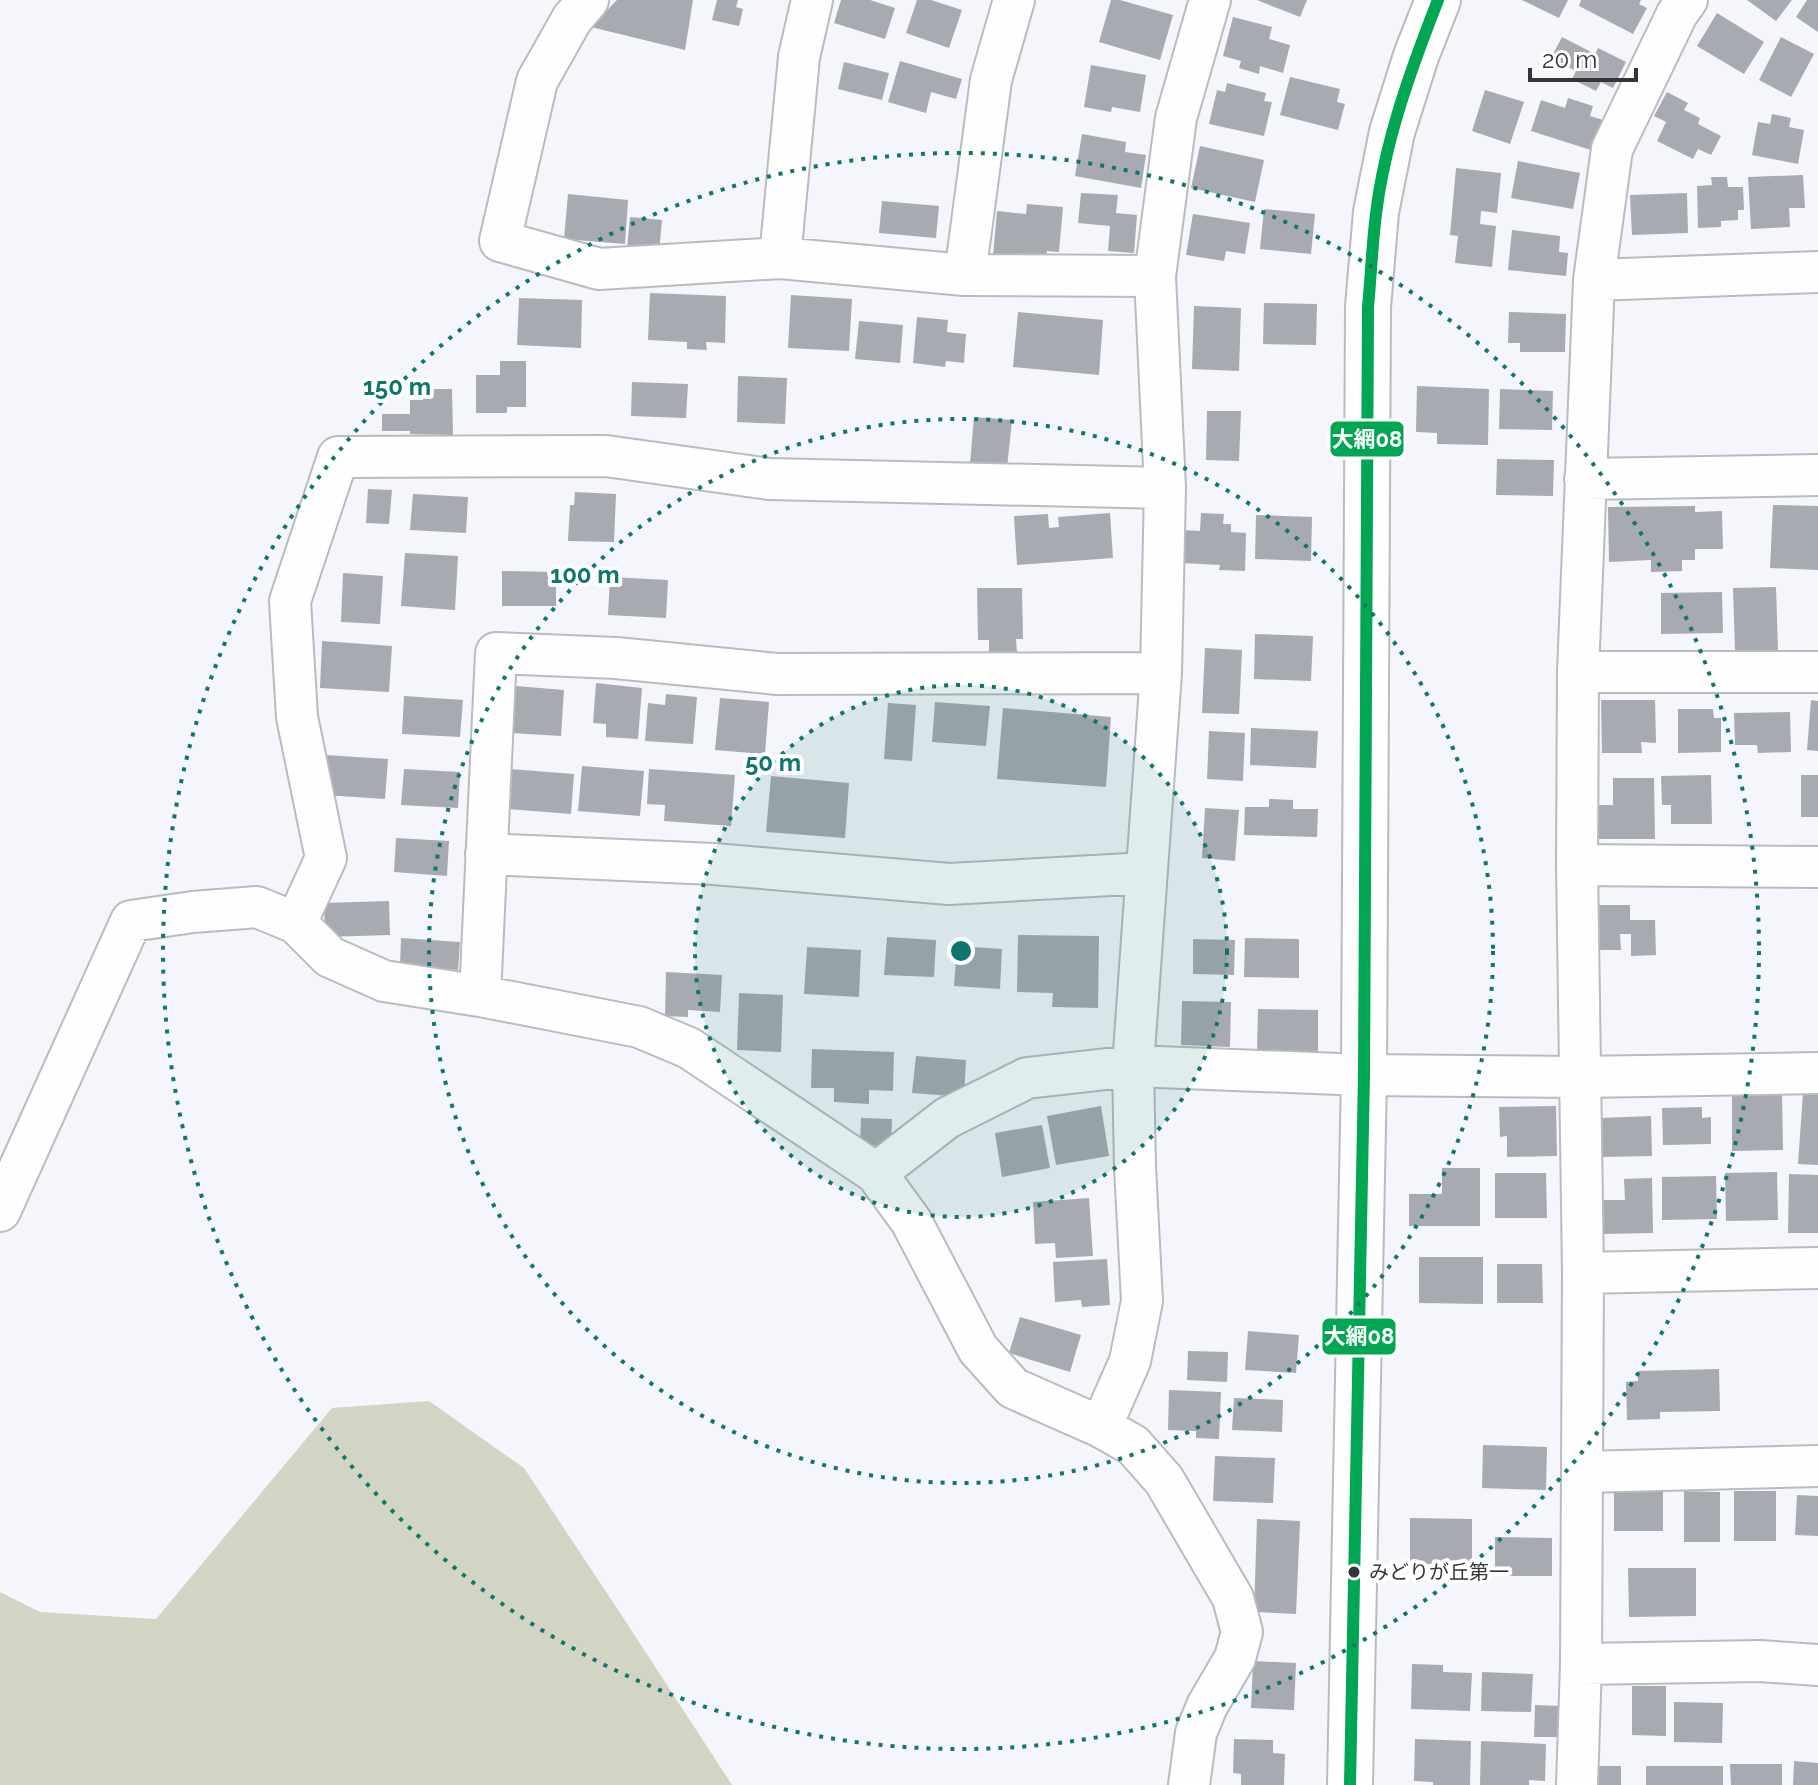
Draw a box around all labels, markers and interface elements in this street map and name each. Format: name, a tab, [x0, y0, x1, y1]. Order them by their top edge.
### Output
scale bar	[1530, 32, 1636, 82]
text: 20 m	[1542, 45, 1597, 74]
text: 150 m	[363, 372, 431, 401]
line badge: 大網08	[1329, 420, 1405, 458]
text: 大網08	[1332, 426, 1402, 452]
text: 100 m	[550, 560, 620, 589]
text: 50 m	[745, 748, 801, 777]
centre of rings	[947, 937, 975, 965]
line badge: 大網08	[1321, 1317, 1397, 1356]
text: 大網08	[1324, 1323, 1394, 1349]
place label: みどりが丘第一	[1369, 1560, 1509, 1584]
marker: みどりが丘第一	[1346, 1564, 1362, 1580]

